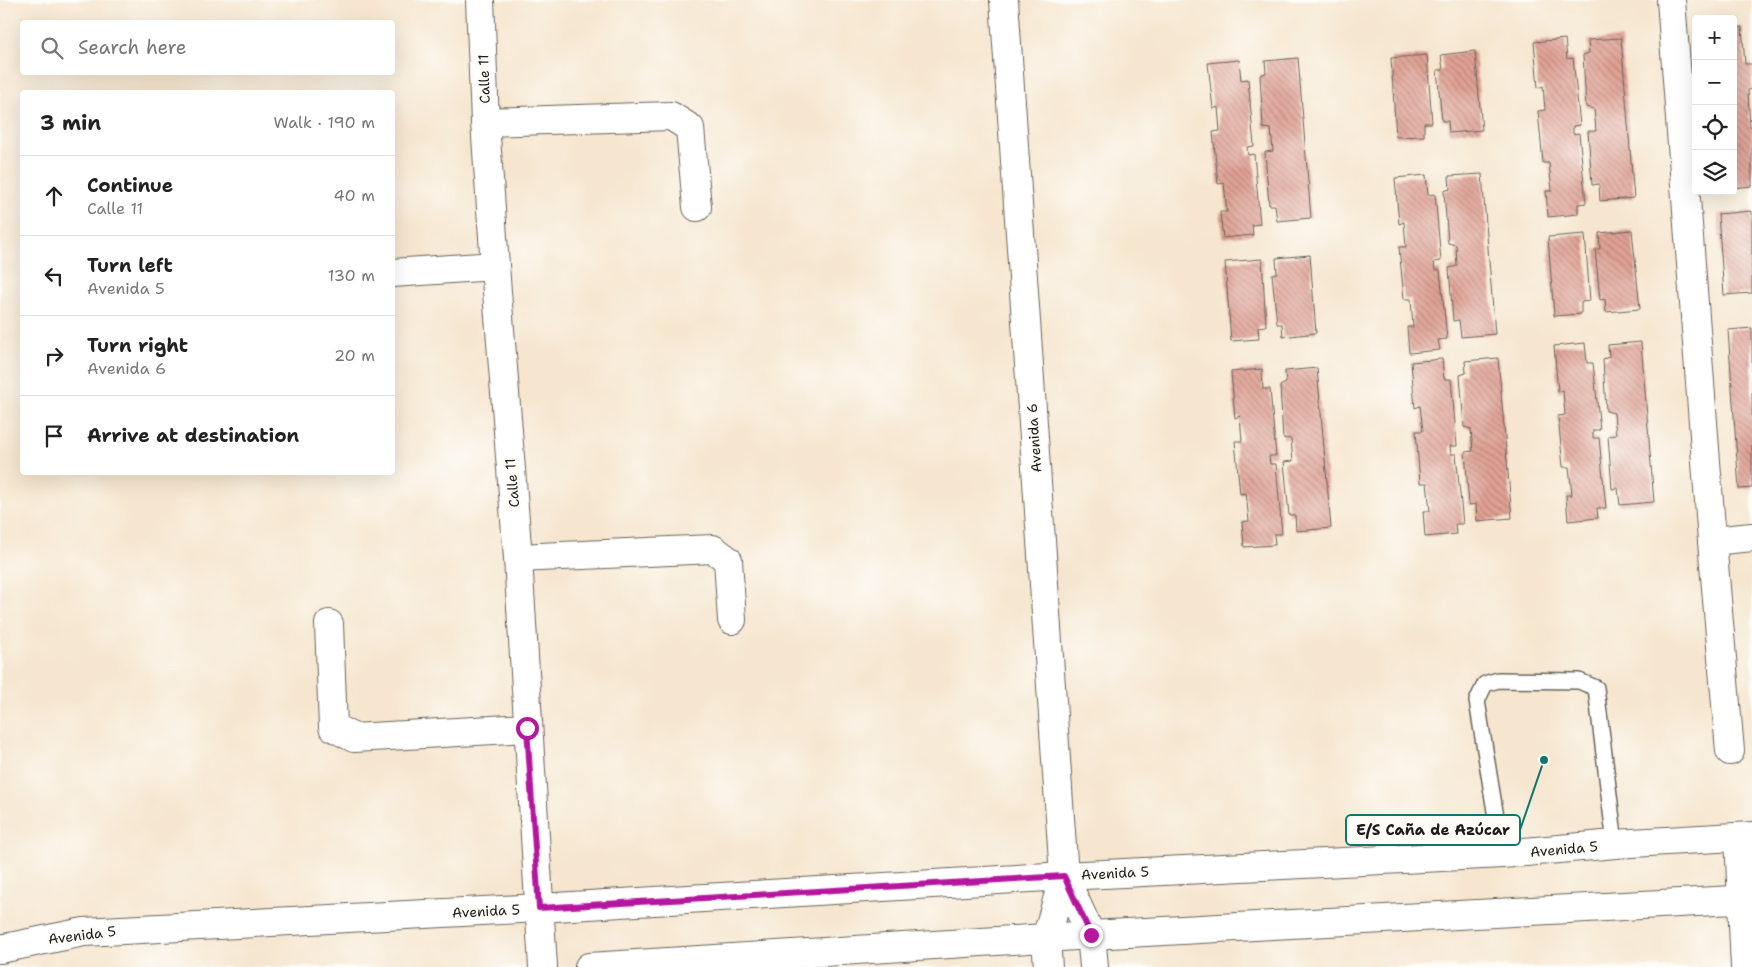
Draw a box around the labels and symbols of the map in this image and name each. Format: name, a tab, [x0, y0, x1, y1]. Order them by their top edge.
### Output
street label: Calle 11	[474, 54, 494, 104]
street label: Avenida 6	[1023, 403, 1045, 473]
street label: Calle 11	[501, 458, 523, 508]
route start	[516, 717, 539, 740]
callout: E/S Caña de Azúcar	[1346, 815, 1520, 845]
text: E/S Caña de Azúcar	[1356, 820, 1510, 840]
street label: Avenida 5	[1529, 837, 1599, 861]
street label: Avenida 5	[1080, 862, 1150, 884]
street label: Avenida 5	[451, 900, 521, 922]
street label: Avenida 5	[47, 922, 117, 948]
route end	[1080, 924, 1103, 947]

